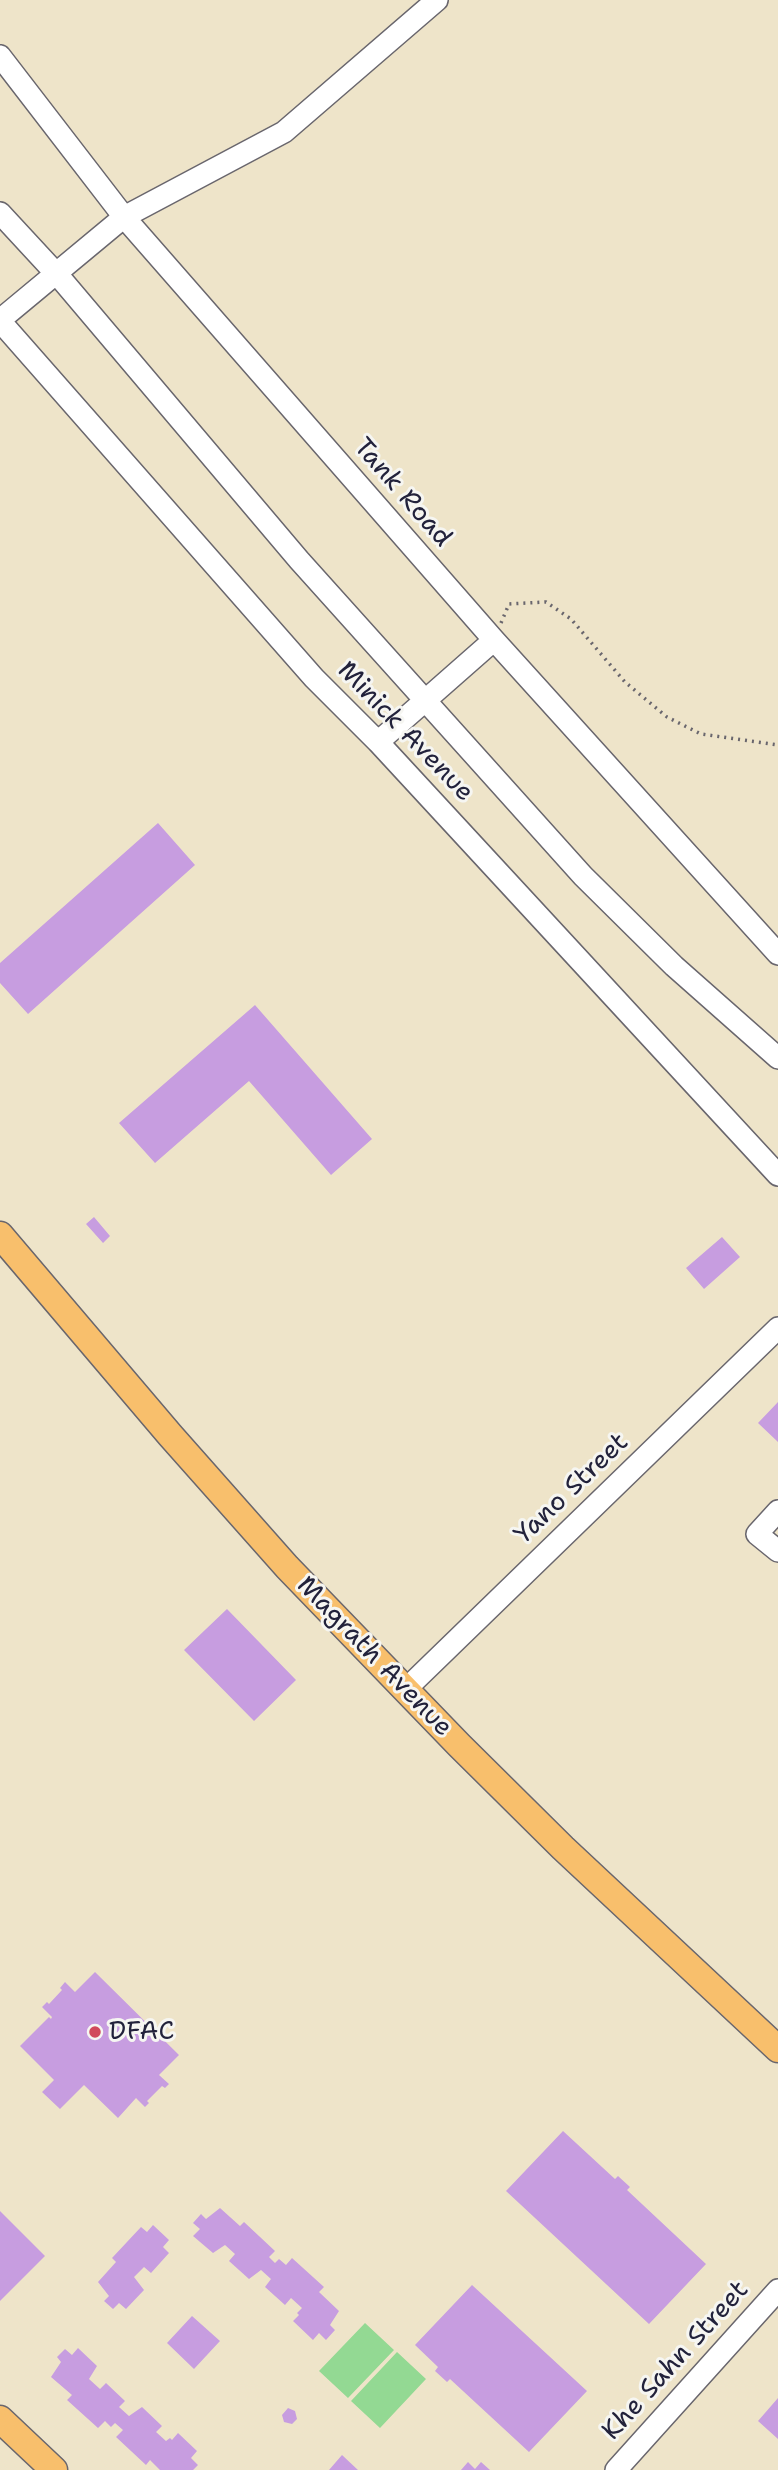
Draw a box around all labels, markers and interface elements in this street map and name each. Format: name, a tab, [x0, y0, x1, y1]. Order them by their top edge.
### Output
street label: Tank Road	[346, 432, 458, 554]
street label: Minick Avenue	[330, 655, 480, 809]
street label: Yano Street	[509, 1427, 635, 1551]
street label: Magrath Avenue	[290, 1570, 458, 1744]
place label: DFAC	[109, 2016, 174, 2048]
marker: DFAC	[87, 2024, 103, 2040]
street label: Khe Sahn Street	[596, 2275, 756, 2447]

